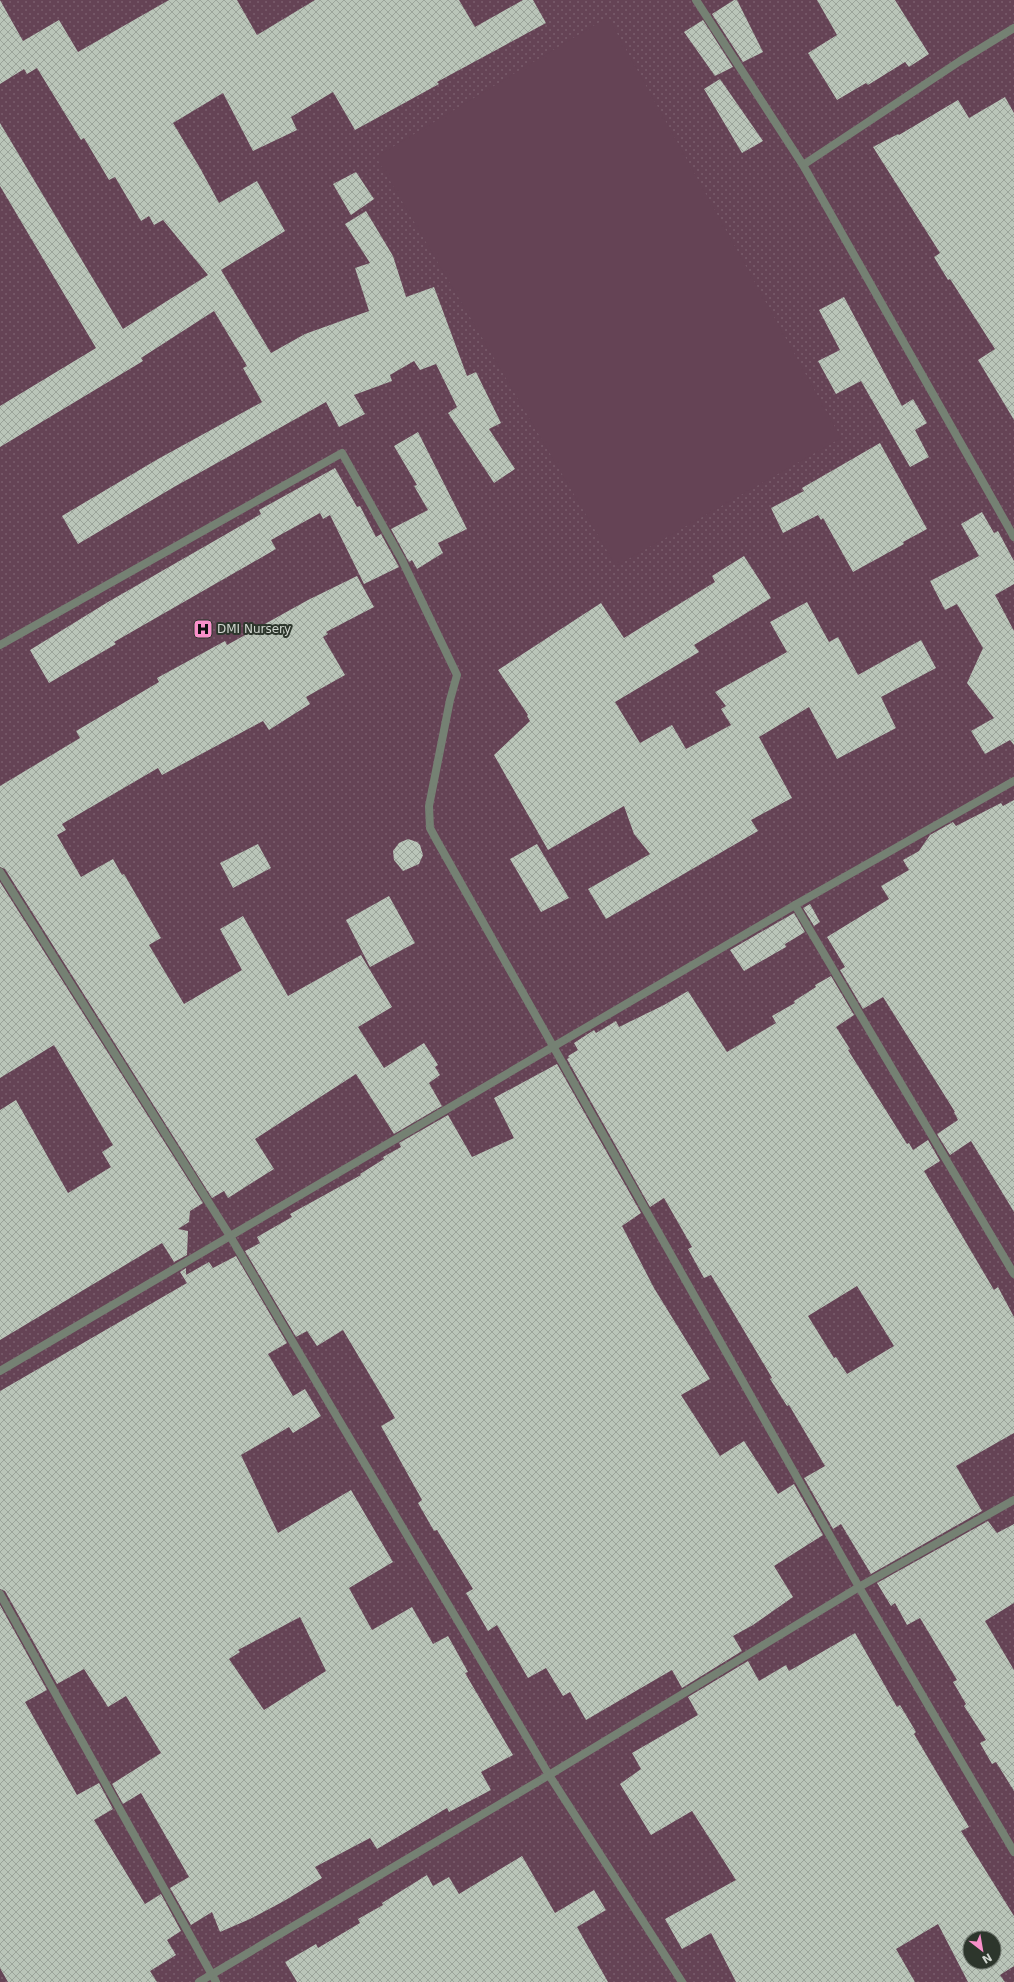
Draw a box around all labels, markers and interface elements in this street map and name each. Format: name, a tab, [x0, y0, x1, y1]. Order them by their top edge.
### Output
hospital icon: DMI Nursery	[192, 618, 214, 640]
place label: DMI Nursery	[217, 622, 291, 636]
north arrow	[962, 1930, 1002, 1970]
text: N	[980, 1950, 994, 1966]

